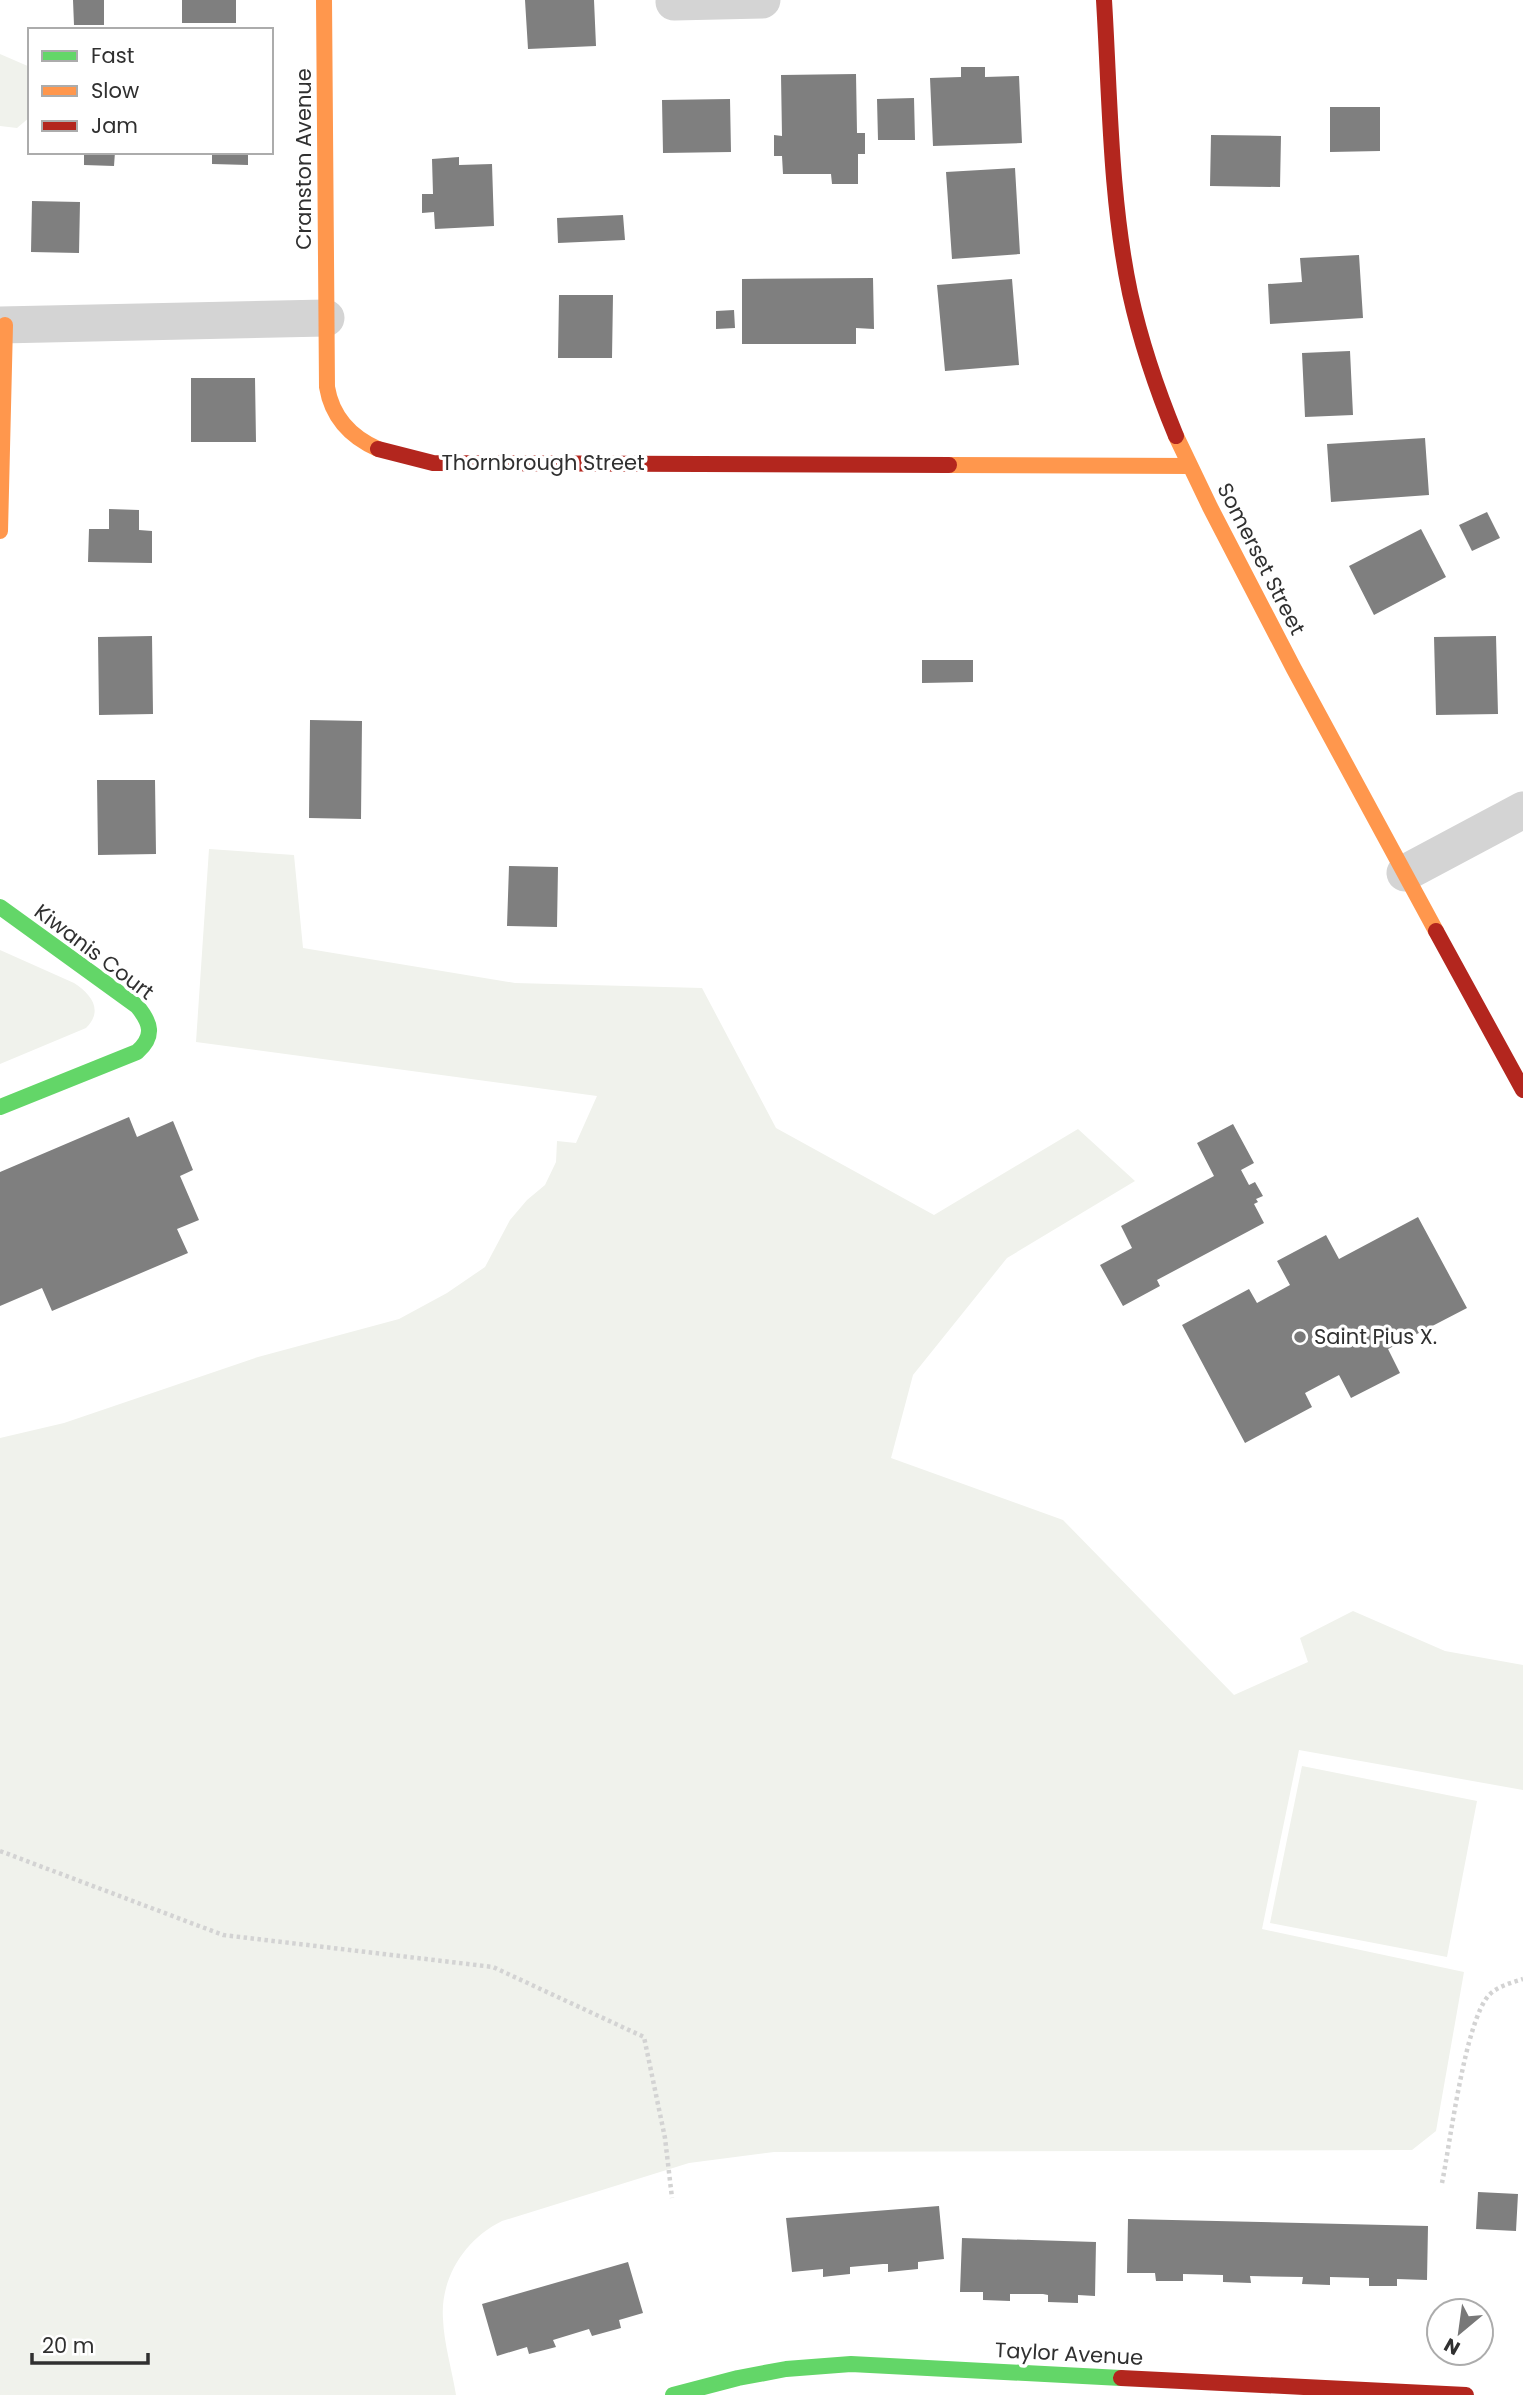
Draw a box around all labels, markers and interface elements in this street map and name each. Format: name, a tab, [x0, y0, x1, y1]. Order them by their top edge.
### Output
legend	[28, 28, 273, 154]
text: Fast	[91, 41, 134, 70]
street label: Cranston Avenue	[289, 68, 318, 250]
text: Slow	[91, 76, 139, 105]
text: Jam	[91, 111, 138, 140]
street label: Thornbrough Street	[441, 448, 645, 477]
street label: Somerset Street	[1211, 478, 1312, 640]
street label: Kiwanis Court	[29, 897, 160, 1006]
place label: Saint Pius X.	[1314, 1322, 1437, 1351]
marker: Saint Pius X.	[1292, 1329, 1308, 1345]
north arrow	[1425, 2297, 1495, 2367]
scale bar	[32, 2322, 147, 2366]
text: 20 m	[42, 2331, 95, 2360]
text: N	[1439, 2331, 1465, 2362]
street label: Taylor Avenue	[994, 2335, 1144, 2372]

